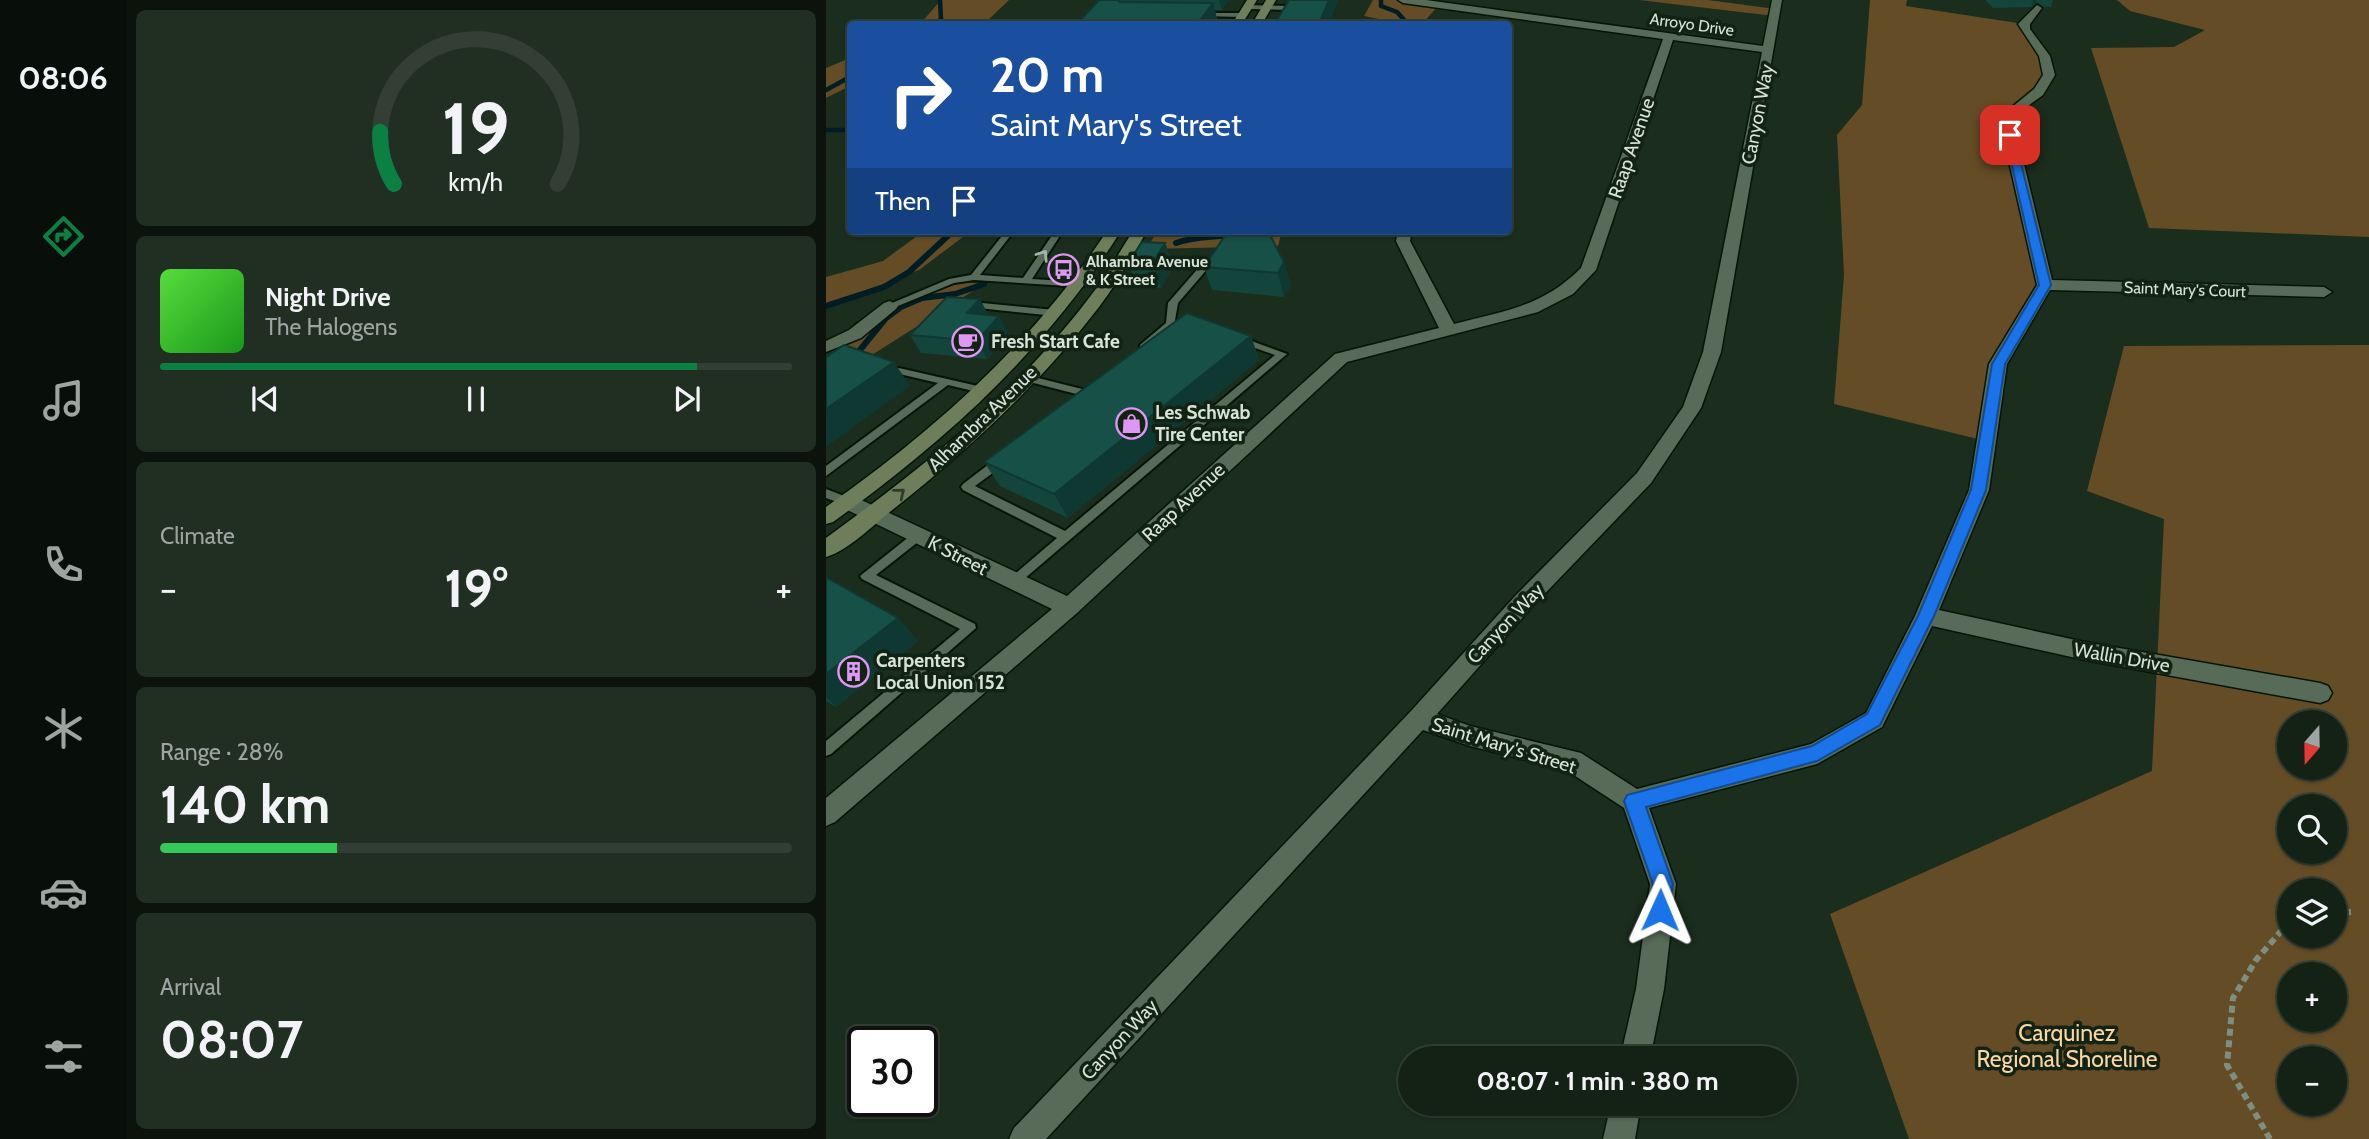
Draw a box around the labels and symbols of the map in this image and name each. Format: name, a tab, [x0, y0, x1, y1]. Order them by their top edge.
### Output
street label: Arroyo Drive	[1649, 9, 1735, 40]
street label: Canyon Way	[1737, 62, 1779, 166]
street label: Raap Avenue	[1604, 95, 1659, 201]
pin	[1980, 105, 2040, 165]
one-way arrow	[1035, 250, 1047, 263]
place label: Alhambra Avenue & K Street	[1086, 252, 1208, 289]
bus stop icon: Alhambra Avenue & K Street	[1046, 253, 1080, 287]
street label: Saint Mary's Court	[2124, 278, 2247, 301]
cafe icon: Fresh Start Cafe	[951, 324, 985, 358]
place label: Fresh Start Cafe	[991, 330, 1120, 353]
street label: Alhambra Avenue	[923, 361, 1042, 476]
place label: Les Schwab Tire Center	[1155, 401, 1251, 446]
shop icon: Les Schwab Tire Center	[1115, 406, 1149, 440]
street label: Raap Avenue	[1137, 458, 1230, 546]
one-way arrow	[893, 489, 905, 502]
street label: K Street	[924, 531, 992, 580]
street label: Canyon Way	[1462, 578, 1549, 668]
street label: Wallin Drive	[2072, 638, 2172, 677]
place label: Carpenters Local Union 152	[876, 649, 1005, 694]
building icon: Carpenters Local Union 152	[836, 654, 870, 688]
north arrow	[2277, 710, 2347, 780]
street label: Saint Mary's Street	[1429, 713, 1579, 778]
position arrow	[1623, 873, 1697, 947]
street label: Canyon Way	[1076, 994, 1163, 1084]
park label: Carquinez Regional Shoreline	[1976, 1019, 2158, 1073]
speed limit sign: 30	[847, 1026, 938, 1117]

